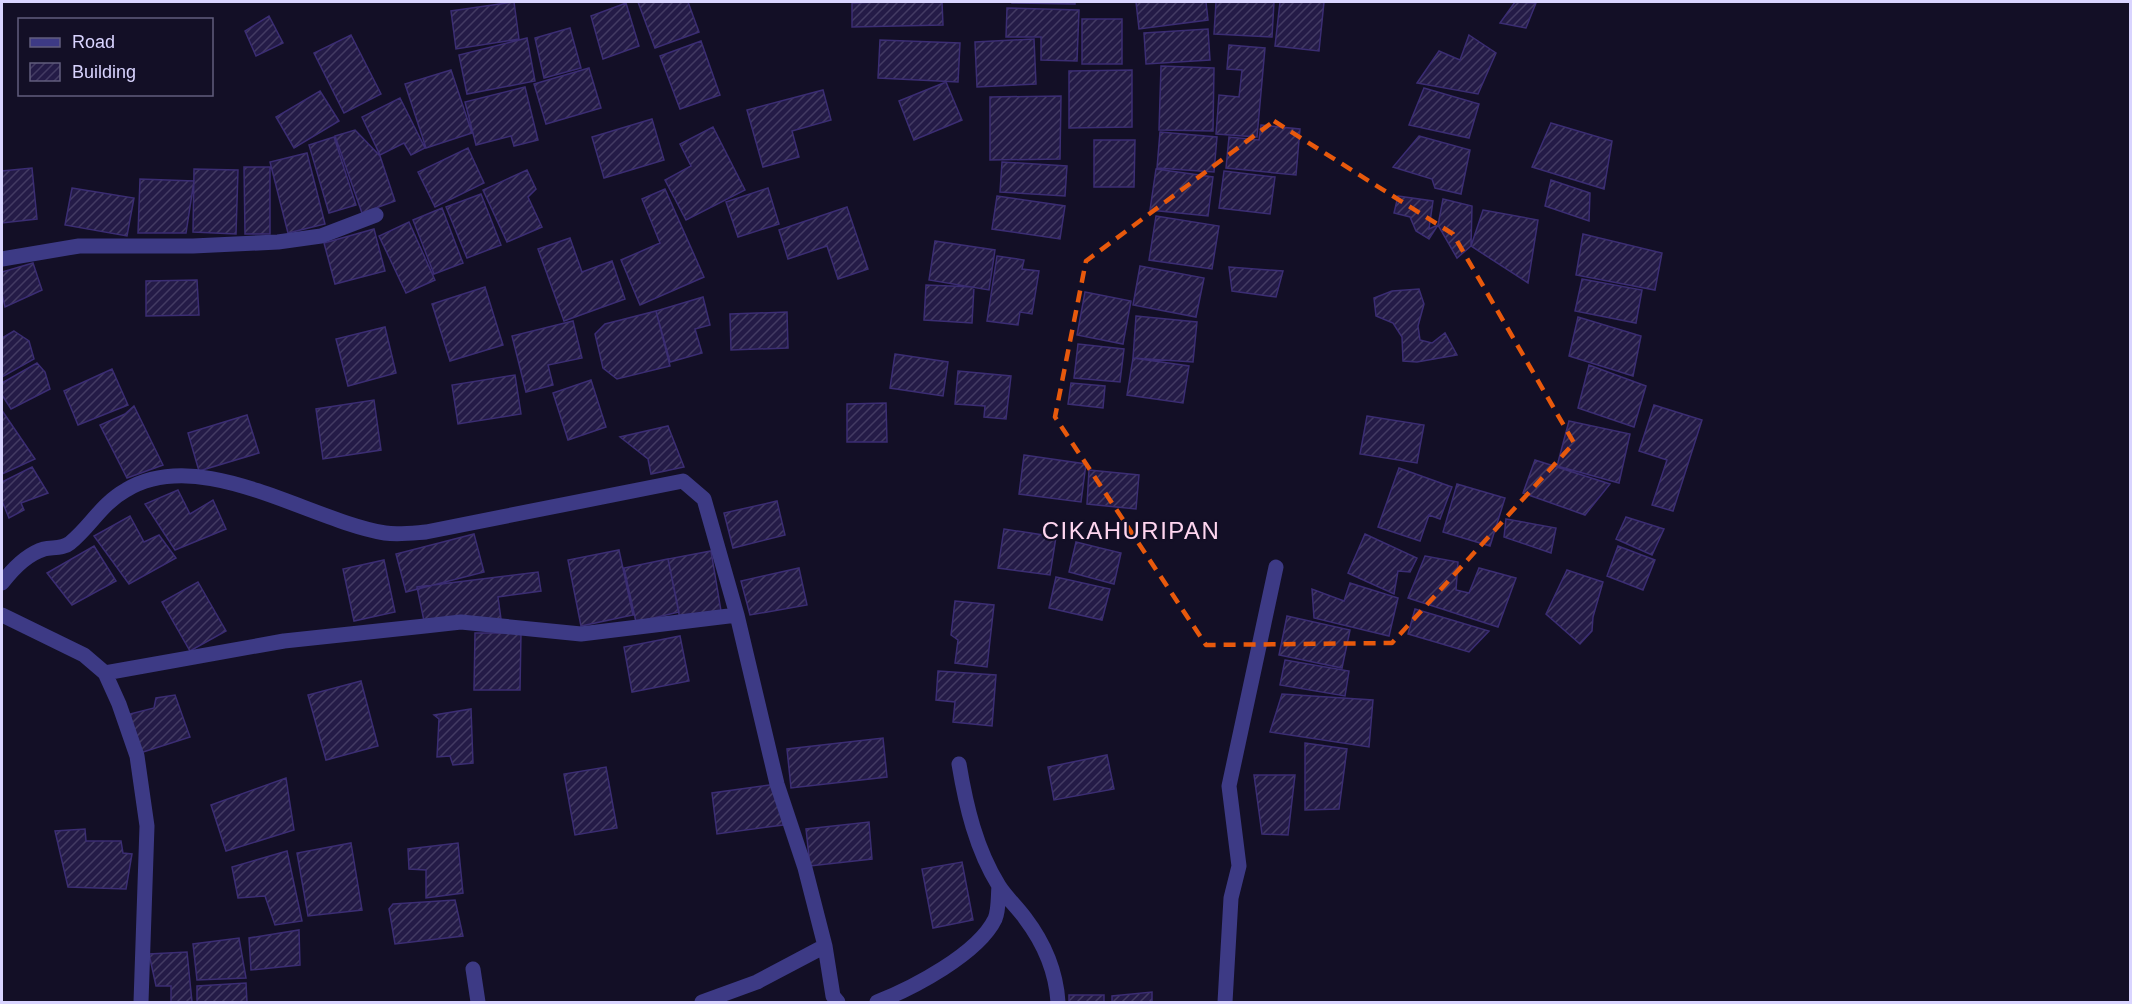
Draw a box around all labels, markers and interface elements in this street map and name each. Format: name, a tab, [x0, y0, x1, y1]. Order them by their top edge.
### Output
legend	[18, 18, 213, 96]
text: Road	[72, 32, 115, 52]
text: Building	[72, 62, 136, 82]
district label: CIKAHURIPAN	[1042, 517, 1220, 544]

